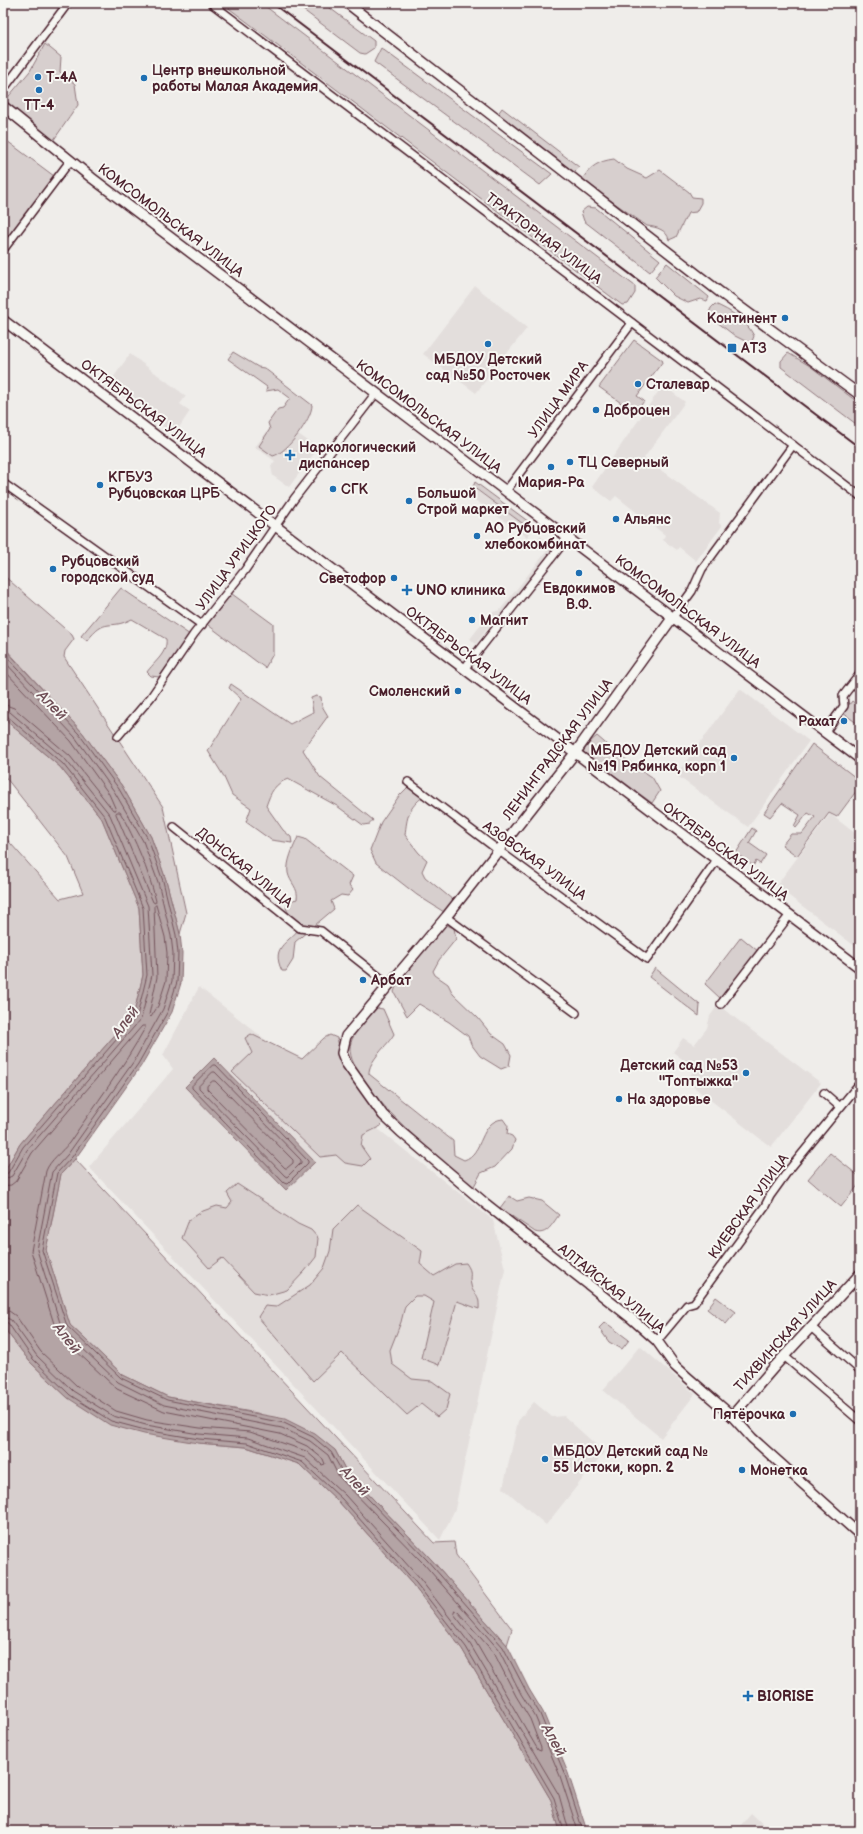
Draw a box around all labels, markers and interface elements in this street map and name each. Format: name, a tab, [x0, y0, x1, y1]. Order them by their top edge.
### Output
place label: Центр внешкольной работы Малая Академия	[152, 62, 318, 95]
place label: Т-4А	[46, 69, 77, 86]
marker: Т-4А	[33, 72, 43, 82]
marker: Центр внешкольной работы Малая Академия	[139, 73, 149, 83]
marker: ТТ-4	[34, 85, 44, 95]
place label: ТТ-4	[24, 97, 55, 114]
street label: КОМСОМОЛЬСКАЯ УЛИЦА	[95, 160, 247, 281]
street label: ТРАКТОРНАЯ УЛИЦА	[482, 189, 605, 288]
place label: Континент	[707, 310, 777, 327]
marker: Континент	[780, 313, 790, 323]
marker: МБДОУ Детский сад №50 Росточек	[483, 339, 493, 349]
place label: АТЗ	[740, 340, 767, 357]
marker: АТЗ	[726, 342, 738, 354]
place label: МБДОУ Детский сад №50 Росточек	[426, 351, 551, 384]
street label: ОКТЯБРЬСКАЯ УЛИЦА	[77, 356, 210, 462]
street label: КОМСОМОЛЬСКАЯ УЛИЦА	[353, 356, 505, 477]
street label: УЛИЦА МИРА	[525, 357, 592, 441]
place label: Сталевар	[646, 376, 711, 393]
marker: Сталевар	[633, 379, 643, 389]
place label: Доброцен	[604, 402, 670, 419]
marker: Доброцен	[591, 405, 601, 415]
place label: Наркологический диспансер	[298, 439, 416, 472]
marker: Наркологический диспансер	[284, 449, 296, 461]
place label: ТЦ Северный	[578, 454, 669, 471]
marker: ТЦ Северный	[565, 457, 575, 467]
marker: Мария-Ра	[546, 462, 556, 472]
place label: КГБУЗ Рубцовская ЦРБ	[108, 469, 220, 502]
place label: Мария-Ра	[517, 474, 585, 491]
marker: КГБУЗ Рубцовская ЦРБ	[95, 480, 105, 490]
place label: СГК	[341, 481, 369, 498]
marker: СГК	[328, 484, 338, 494]
place label: Большой Строй маркет	[417, 485, 509, 518]
marker: Большой Строй маркет	[404, 496, 414, 506]
street label: УЛИЦА УРИЦКОГО	[192, 501, 280, 613]
place label: Альянс	[623, 511, 671, 528]
marker: Альянс	[611, 514, 621, 524]
place label: АО Рубцовский хлебокомбинат	[484, 520, 587, 553]
marker: АО Рубцовский хлебокомбинат	[472, 531, 482, 541]
street label: КОМСОМОЛЬСКАЯ УЛИЦА	[612, 551, 764, 672]
place label: Рубцовский городской суд	[61, 553, 155, 586]
marker: Рубцовский городской суд	[48, 564, 58, 574]
marker: Евдокимов В.Ф.	[574, 568, 584, 578]
place label: Светофор	[319, 570, 387, 587]
marker: Светофор	[389, 573, 399, 583]
place label: Евдокимов В.Ф.	[543, 580, 616, 613]
place label: UNO клиника	[416, 582, 506, 599]
marker: UNO клиника	[401, 584, 413, 596]
street label: ОКТЯБРЬСКАЯ УЛИЦА	[402, 603, 535, 709]
place label: Магнит	[480, 612, 528, 629]
marker: Магнит	[467, 615, 477, 625]
street label: ЛЕНИНГРАДСКАЯ УЛИЦА	[498, 675, 616, 824]
place label: Смоленский	[369, 683, 450, 700]
water label: Алей	[32, 686, 71, 725]
marker: Смоленский	[453, 686, 463, 696]
place label: Рахат	[798, 713, 836, 730]
marker: Рахат	[839, 716, 849, 726]
place label: МБДОУ Детский сад №19 Рябинка, корп 1	[588, 742, 727, 775]
marker: МБДОУ Детский сад №19 Рябинка, корп 1	[729, 753, 739, 763]
street label: ОКТЯБРЬСКАЯ УЛИЦА	[659, 799, 792, 905]
street label: АЗОВСКАЯ УЛИЦА	[479, 817, 590, 904]
street label: ДОНСКАЯ УЛИЦА	[193, 824, 296, 912]
place label: Арбат	[370, 972, 411, 989]
marker: Арбат	[358, 975, 368, 985]
water label: Алей	[107, 1002, 143, 1043]
place label: Детский сад №53 ''Топтыжка''	[620, 1057, 738, 1090]
marker: Детский сад №53 ''Топтыжка''	[741, 1068, 751, 1078]
place label: На здоровье	[627, 1091, 711, 1108]
marker: На здоровье	[614, 1094, 624, 1104]
street label: КИЕВСКАЯ УЛИЦА	[705, 1150, 792, 1262]
street label: АЛТАЙСКАЯ УЛИЦА	[554, 1239, 669, 1337]
street label: ТИХВИНСКАЯ УЛИЦА	[731, 1275, 840, 1395]
water label: Алей	[48, 1318, 85, 1358]
place label: Пятёрочка	[713, 1406, 786, 1423]
marker: Пятёрочка	[788, 1409, 798, 1419]
place label: МБДОУ Детский сад № 55 Истоки, корп. 2	[553, 1443, 708, 1476]
marker: МБДОУ Детский сад № 55 Истоки, корп. 2	[540, 1454, 550, 1464]
water label: Алей	[335, 1461, 374, 1501]
place label: Монетка	[750, 1462, 808, 1479]
marker: Монетка	[737, 1465, 747, 1475]
place label: BIORISE	[757, 1688, 814, 1705]
marker: BIORISE	[742, 1690, 754, 1702]
water label: Алей	[536, 1720, 570, 1760]

